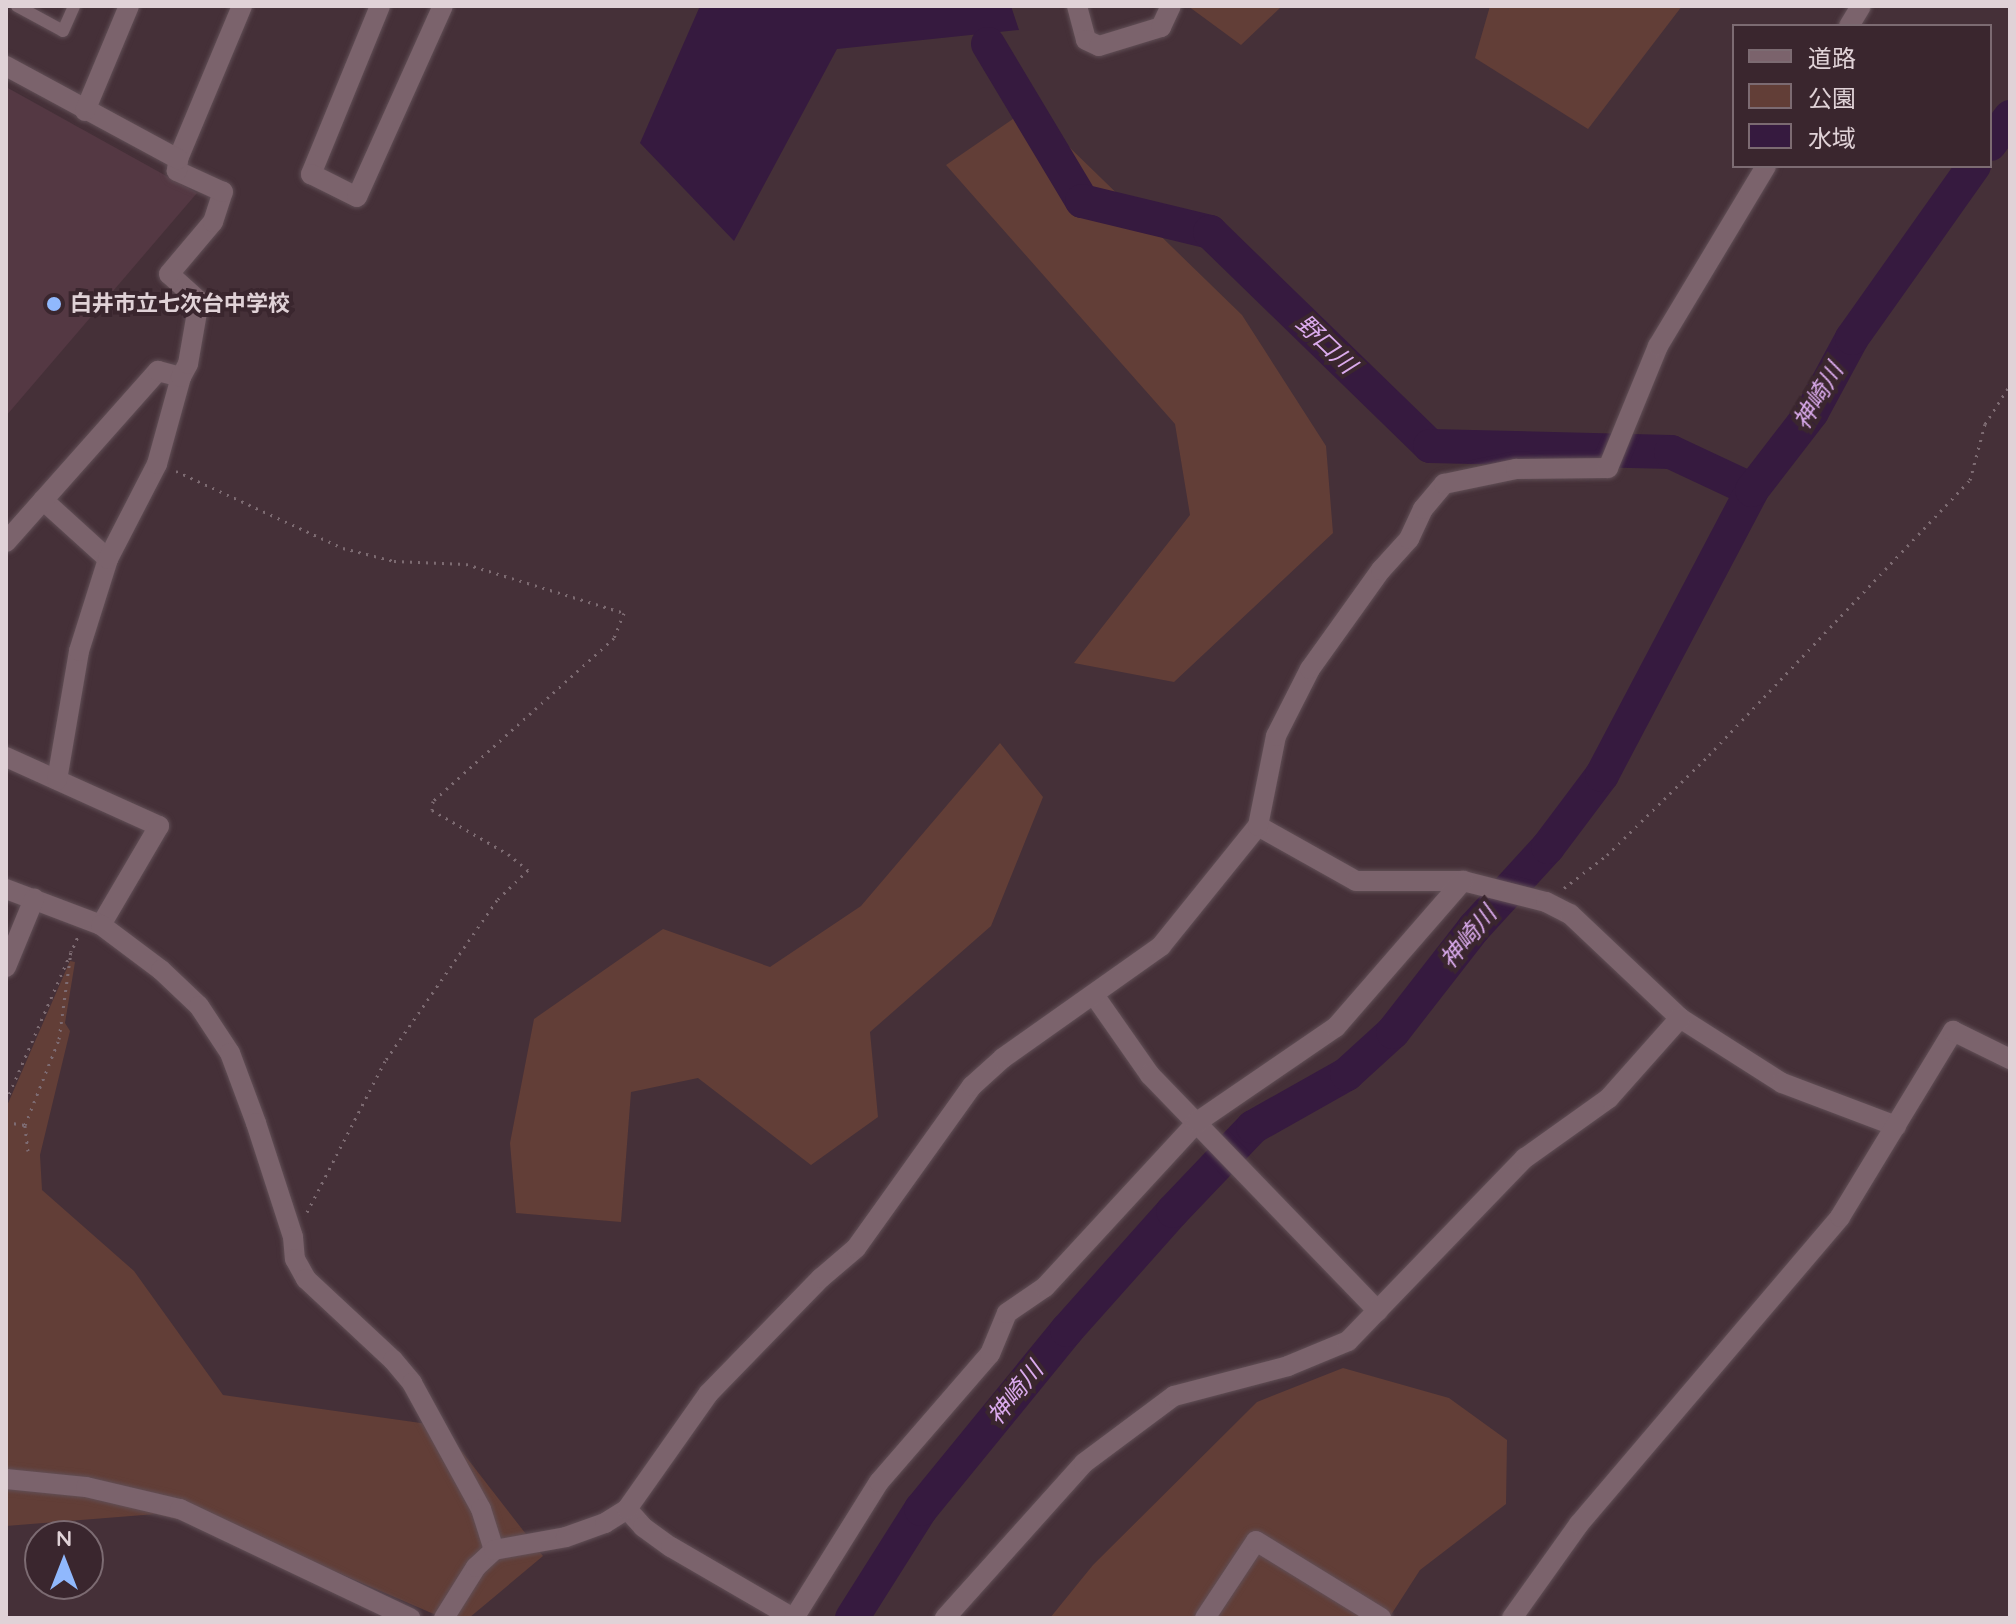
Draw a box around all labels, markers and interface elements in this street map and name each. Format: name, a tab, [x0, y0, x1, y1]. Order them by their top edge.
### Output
legend	[1732, 24, 1992, 168]
text: 道路	[1808, 43, 1856, 73]
text: 公園	[1808, 83, 1856, 113]
text: 水域	[1808, 123, 1856, 153]
place label: 白井市立七次台中学校	[70, 291, 290, 317]
marker: 白井市立七次台中学校	[45, 295, 63, 313]
water label: 野口川	[1290, 309, 1362, 379]
water label: 神崎川	[1787, 358, 1849, 434]
water label: 神崎川	[1434, 900, 1502, 974]
water label: 神崎川	[981, 1356, 1049, 1430]
north arrow	[24, 1520, 104, 1600]
text: N	[56, 1524, 72, 1552]

